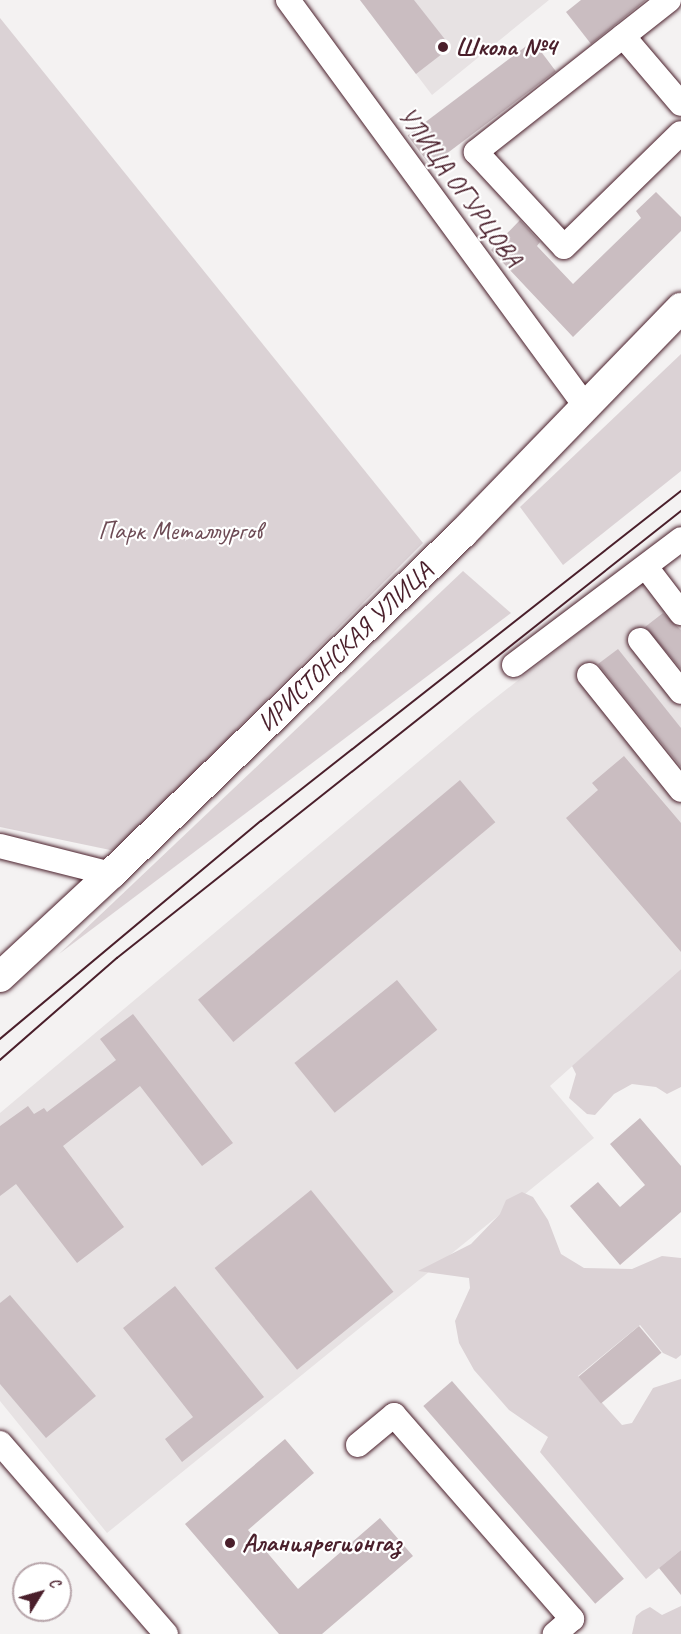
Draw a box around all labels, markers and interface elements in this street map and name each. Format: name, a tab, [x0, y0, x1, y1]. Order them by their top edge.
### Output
place label: Школа №4	[455, 31, 556, 63]
marker: Школа №4	[436, 40, 450, 54]
street label: УЛИЦА ОГУРЦОВА	[392, 101, 528, 273]
park label: Парк Металлургов	[99, 515, 261, 547]
street label: ИРИСТОНСКАЯ УЛИЦА	[252, 556, 438, 738]
place label: Аланиярегионгаз	[242, 1527, 401, 1559]
marker: Аланиярегионгаз	[223, 1536, 237, 1550]
north arrow	[12, 1562, 72, 1622]
text: С	[44, 1573, 65, 1592]

